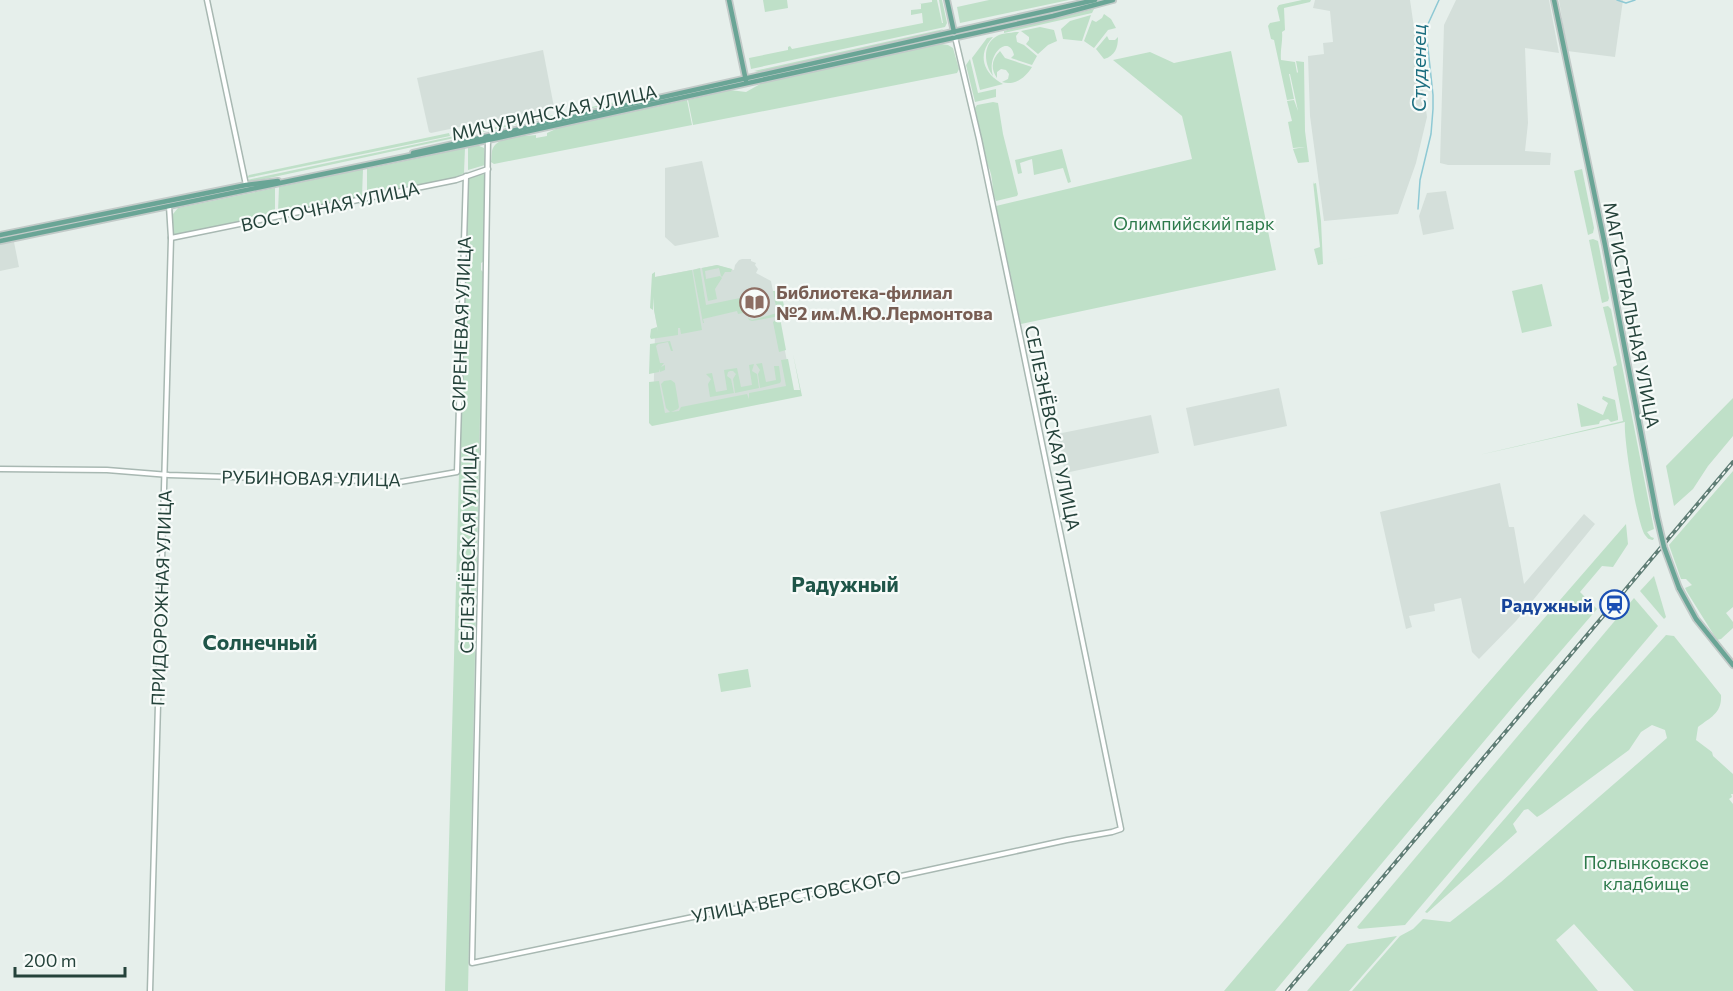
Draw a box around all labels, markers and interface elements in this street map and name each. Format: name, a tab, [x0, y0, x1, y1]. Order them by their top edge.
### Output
water label: Студенец	[1406, 24, 1430, 112]
street label: МИЧУРИНСКАЯ УЛИЦА	[449, 79, 659, 145]
street label: ВОСТОЧНАЯ УЛИЦА	[239, 176, 421, 236]
street label: МАГИСТРАЛЬНАЯ УЛИЦА	[1599, 200, 1665, 430]
park label: Олимпийский парк	[1113, 212, 1275, 234]
street label: СИРЕНЕВАЯ УЛИЦА	[447, 236, 475, 412]
place label: Библиотека-филиал №2 им.М.Ю.Лермонтова	[776, 281, 993, 324]
library icon: Библиотека-филиал №2 им.М.Ю.Лермонтова	[739, 286, 771, 318]
street label: СЕЛЕЗНЁВСКАЯ УЛИЦА	[1020, 323, 1086, 533]
street label: СЕЛЕЗНЁВСКАЯ УЛИЦА	[455, 444, 481, 654]
street label: РУБИНОВАЯ УЛИЦА	[221, 465, 401, 491]
street label: ПРИДОРОЖНАЯ УЛИЦА	[146, 490, 176, 706]
district label: Радужный	[791, 571, 899, 596]
station icon: Радужный	[1598, 589, 1630, 621]
place label: Радужный	[1501, 594, 1593, 616]
district label: Солнечный	[203, 629, 317, 654]
park label: Полынковское кладбище	[1583, 851, 1709, 894]
street label: УЛИЦА ВЕРСТОВСКОГО	[689, 865, 903, 927]
scale bar	[15, 940, 124, 978]
text: 200 m	[24, 949, 77, 971]

